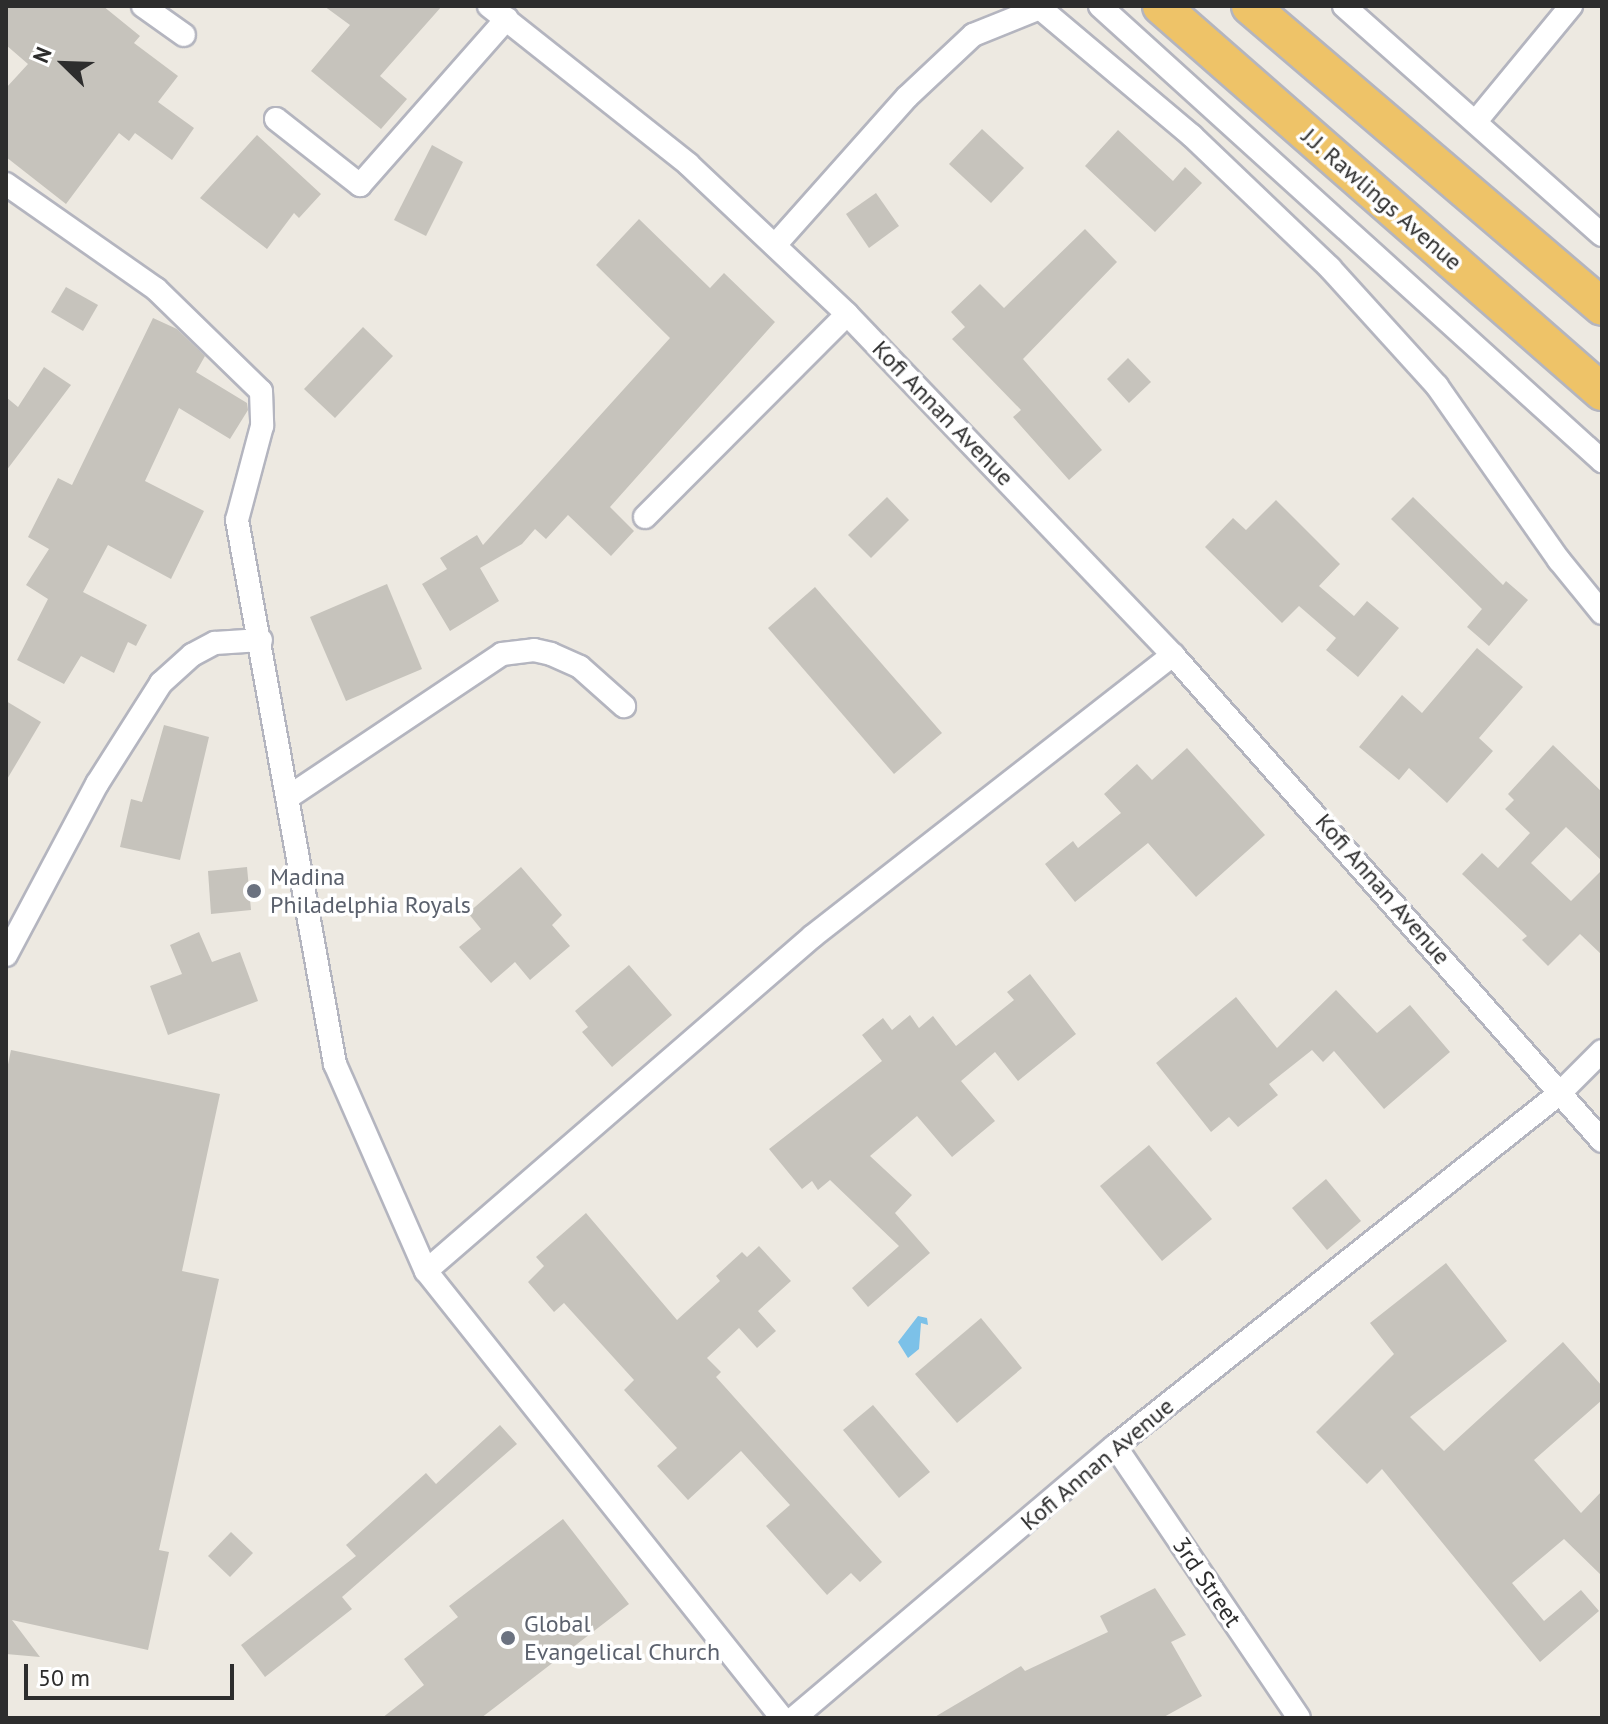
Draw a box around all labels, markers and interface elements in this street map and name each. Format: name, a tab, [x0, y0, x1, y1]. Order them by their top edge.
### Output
north arrow	[24, 24, 104, 104]
text: N	[26, 42, 58, 67]
street label: J.J. Rawlings Avenue	[1295, 121, 1469, 277]
street label: Kofi Annan Avenue	[866, 334, 1020, 492]
street label: Kofi Annan Avenue	[1309, 807, 1457, 971]
place label: Madina Philadelphia Royals	[270, 863, 471, 919]
marker: Madina Philadelphia Royals	[245, 882, 263, 900]
street label: Kofi Annan Avenue	[1014, 1391, 1180, 1537]
street label: 3rd Street	[1167, 1532, 1247, 1632]
place label: Global Evangelical Church	[524, 1610, 720, 1666]
marker: Global Evangelical Church	[499, 1629, 517, 1647]
scale bar	[28, 1648, 238, 1698]
text: 50 m	[38, 1662, 90, 1693]

